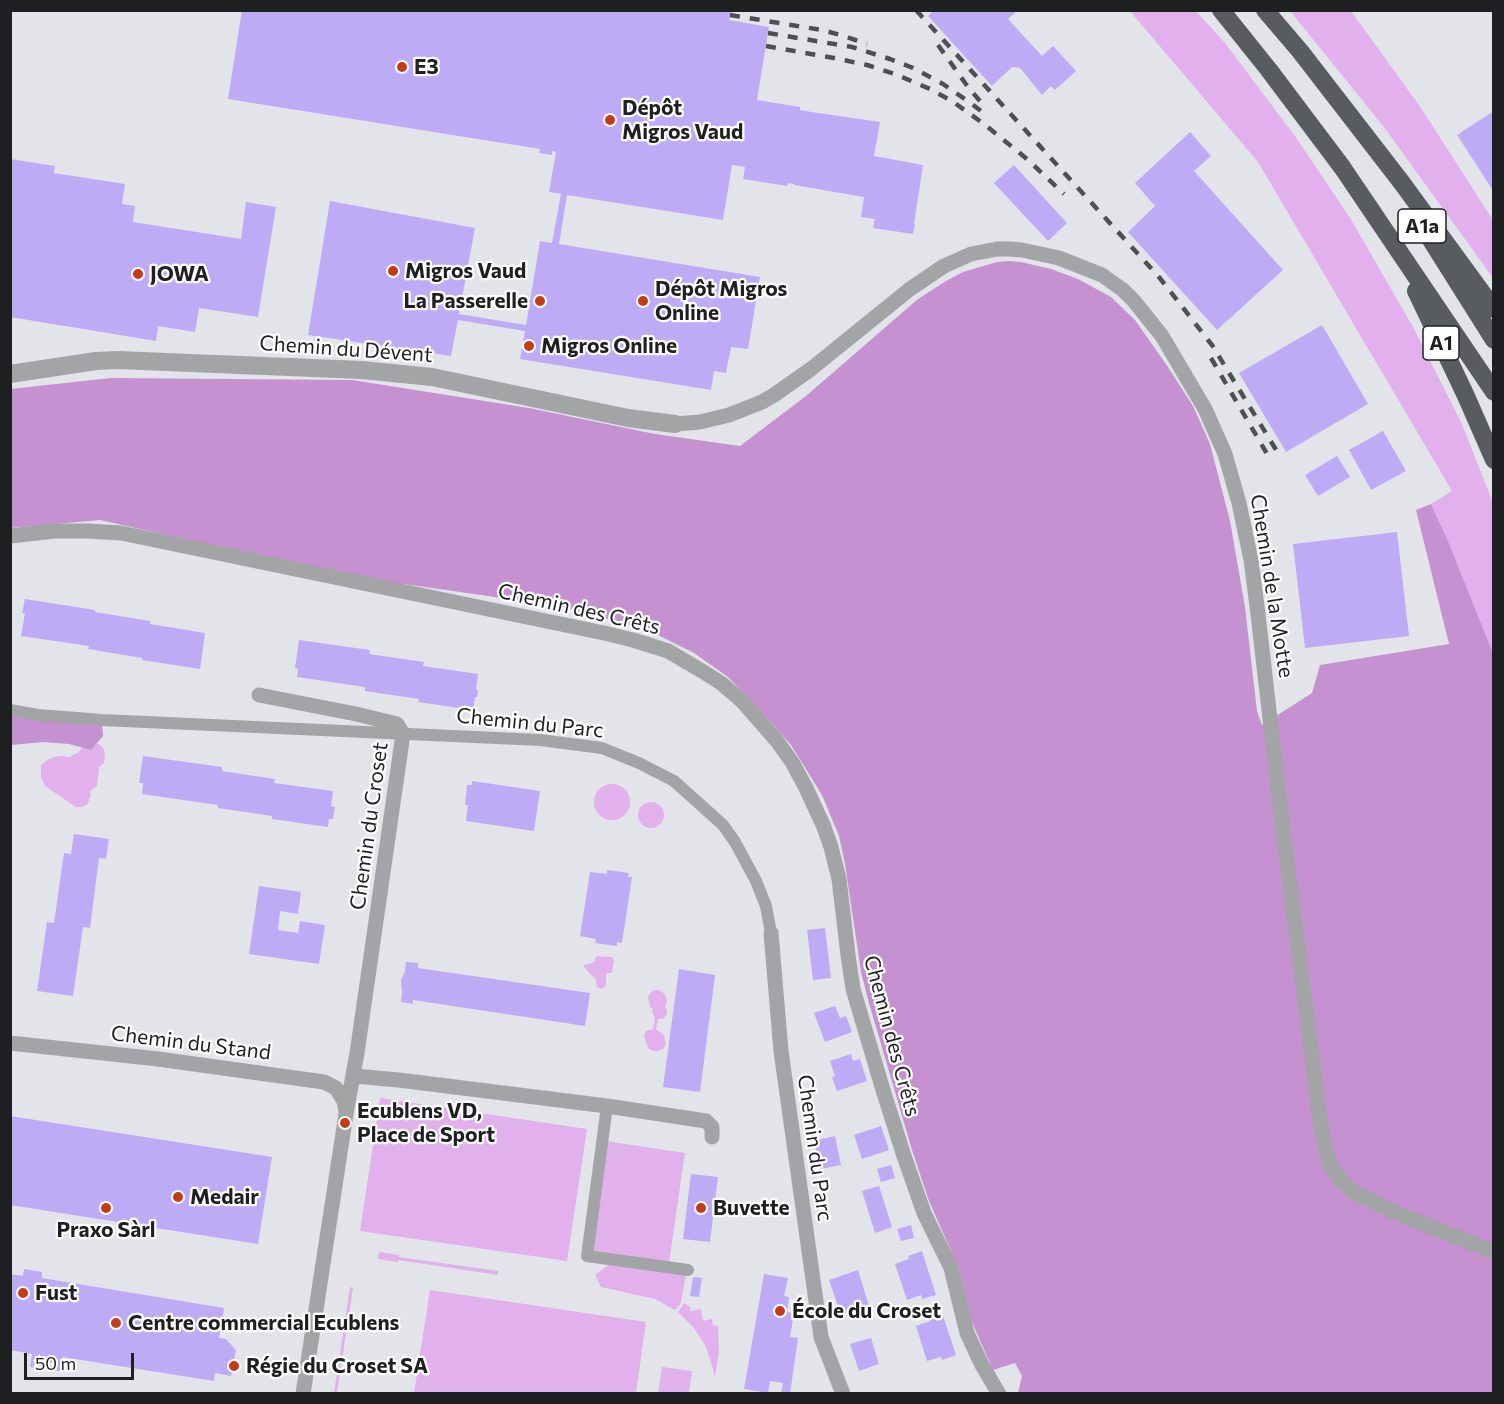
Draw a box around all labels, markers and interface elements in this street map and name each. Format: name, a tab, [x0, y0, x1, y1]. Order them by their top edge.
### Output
place label: E3	[414, 54, 439, 80]
marker: E3	[395, 60, 409, 74]
place label: Dépôt Migros Vaud	[622, 95, 743, 145]
marker: Dépôt Migros Vaud	[603, 113, 617, 127]
road number: A1a	[1398, 209, 1446, 243]
place label: Migros Vaud	[405, 258, 526, 284]
place label: JOWA	[150, 261, 209, 287]
marker: Migros Vaud	[386, 264, 400, 278]
marker: JOWA	[131, 267, 145, 281]
place label: Dépôt Migros Online	[655, 276, 787, 326]
place label: La Passerelle	[404, 288, 528, 314]
marker: La Passerelle	[533, 294, 547, 308]
marker: Dépôt Migros Online	[636, 294, 650, 308]
road number: A1	[1423, 326, 1459, 360]
street label: Chemin du Dévent	[259, 330, 433, 368]
place label: Migros Online	[541, 333, 677, 359]
marker: Migros Online	[522, 339, 536, 353]
street label: Chemin de la Motte	[1245, 492, 1299, 680]
street label: Chemin des Crêts	[496, 578, 662, 640]
street label: Chemin du Parc	[455, 703, 605, 743]
street label: Chemin du Croset	[345, 741, 393, 911]
street label: Chemin des Crêts	[858, 953, 926, 1119]
street label: Chemin du Stand	[110, 1021, 272, 1065]
street label: Chemin du Parc	[792, 1073, 838, 1223]
place label: Ecublens VD, Place de Sport	[357, 1098, 495, 1148]
marker: Ecublens VD, Place de Sport	[338, 1116, 352, 1130]
place label: Medair	[190, 1184, 259, 1210]
marker: Medair	[171, 1190, 185, 1204]
place label: Buvette	[713, 1195, 790, 1221]
marker: Praxo Sàrl	[99, 1201, 113, 1215]
marker: Buvette	[694, 1201, 708, 1215]
place label: Praxo Sàrl	[56, 1217, 156, 1243]
place label: Fust	[35, 1280, 77, 1306]
marker: Fust	[16, 1286, 30, 1300]
place label: École du Croset	[792, 1298, 941, 1324]
marker: École du Croset	[773, 1304, 787, 1318]
place label: Centre commercial Ecublens	[128, 1310, 399, 1336]
marker: Centre commercial Ecublens	[109, 1316, 123, 1330]
scale bar	[27, 1341, 136, 1379]
text: 50 m	[35, 1352, 76, 1374]
place label: Régie du Croset SA	[246, 1353, 428, 1379]
marker: Régie du Croset SA	[227, 1359, 241, 1373]

